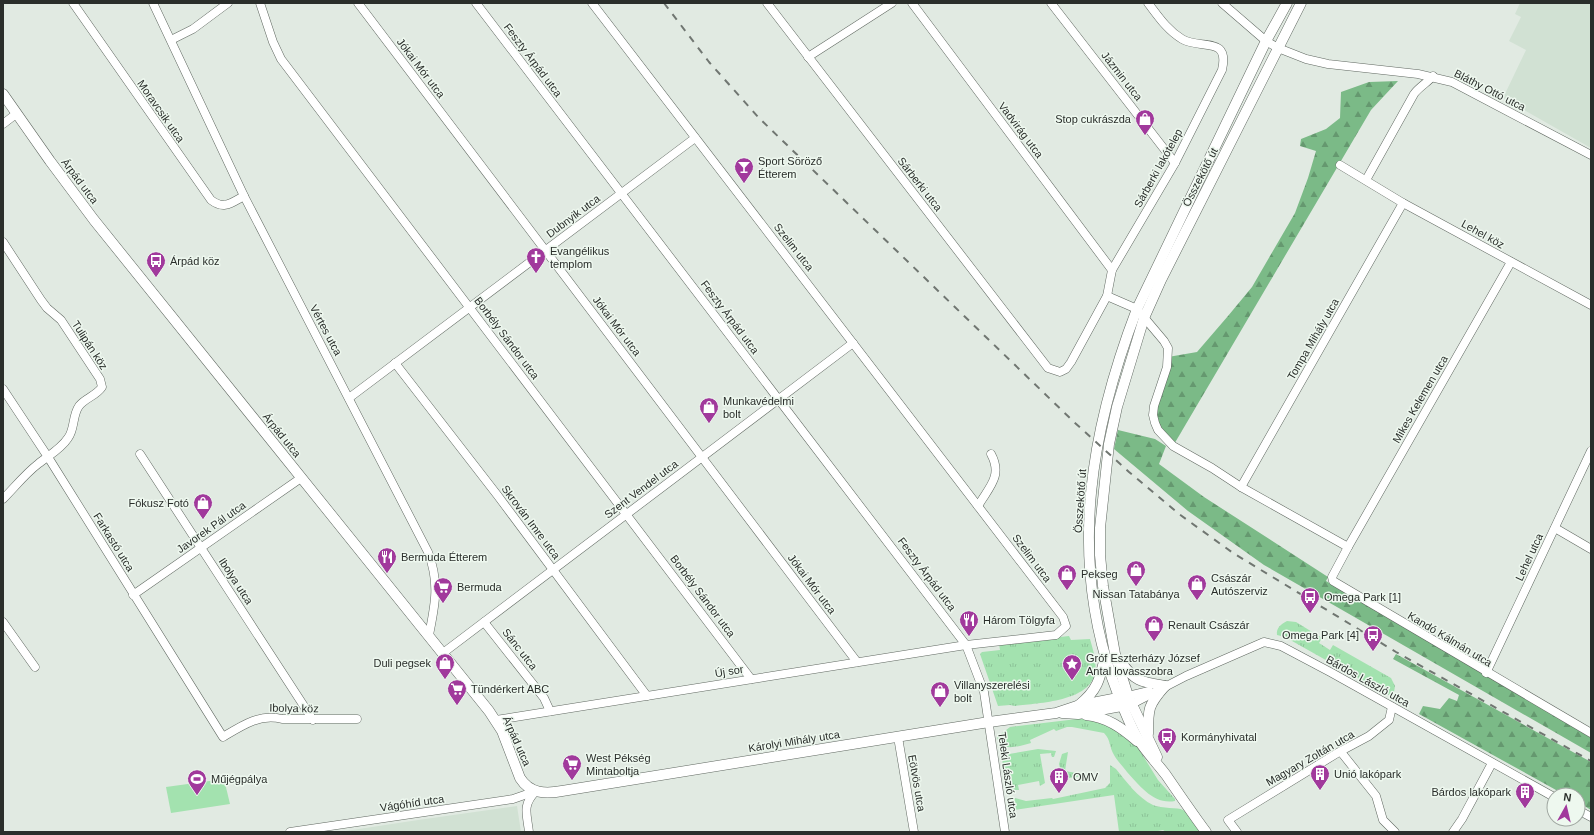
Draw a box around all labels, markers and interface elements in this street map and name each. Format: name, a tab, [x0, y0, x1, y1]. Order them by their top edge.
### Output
street label: Feszty Árpád utca	[502, 21, 565, 100]
street label: Jókai Mór utca	[395, 36, 448, 101]
street label: Jázmin utca	[1099, 49, 1145, 104]
street label: Bláthy Ottó utca	[1452, 67, 1528, 114]
street label: Moravcsik utca	[135, 78, 187, 145]
street label: Vadvirág utca	[996, 100, 1046, 161]
shop icon: Stop cukrászda	[1134, 108, 1156, 136]
place label: Stop cukrászda	[1055, 113, 1132, 125]
street label: Sárberki lakótelep	[1131, 127, 1185, 209]
street label: Összekötő út	[1180, 146, 1220, 208]
place label: Sport Söröző Étterem	[758, 155, 822, 180]
street label: Sárberki utca	[895, 155, 945, 214]
street label: Árpád utca	[59, 156, 101, 207]
bar icon: Sport Söröző Étterem	[733, 156, 755, 184]
street label: Dubnyik utca	[544, 192, 603, 240]
street label: Lehel köz	[1459, 217, 1507, 251]
street label: Szelim utca	[772, 221, 817, 274]
place label: Evangélikus templom	[550, 245, 610, 270]
church icon: Evangélikus templom	[525, 246, 547, 274]
bus stop icon: Árpád köz	[145, 250, 167, 278]
place label: Árpád köz	[170, 255, 220, 267]
street label: Feszty Árpád utca	[699, 278, 762, 357]
street label: Jókai Mór utca	[591, 294, 644, 359]
street label: Borbély Sándor utca	[472, 295, 542, 382]
street label: Tompa Mihály utca	[1285, 296, 1342, 382]
street label: Vértes utca	[308, 303, 345, 358]
street label: Tulipán köz	[70, 318, 110, 372]
street label: Mikes Kelemen utca	[1390, 352, 1450, 445]
place label: Munkavédelmi bolt	[723, 395, 794, 420]
shop icon: Munkavédelmi bolt	[698, 396, 720, 424]
street label: Árpád utca	[261, 411, 304, 460]
street label: Szent Vendel utca	[602, 457, 681, 520]
street label: Összekötő út	[1072, 469, 1088, 533]
street label: Skrován Imre utca	[499, 483, 563, 562]
shop icon: Fókusz Fotó	[192, 492, 214, 520]
place label: Fókusz Fotó	[128, 497, 189, 509]
street label: Javorek Pál utca	[174, 498, 248, 555]
street label: Farkastó utca	[91, 511, 137, 574]
street label: Lehel utca	[1513, 531, 1546, 583]
street label: Szelim utca	[1010, 532, 1054, 585]
street label: Feszty Árpád utca	[896, 535, 959, 614]
restaurant icon: Bermuda Étterem	[376, 546, 398, 574]
place label: Bermuda Étterem	[401, 551, 487, 563]
street label: Jókai Mór utca	[786, 552, 839, 617]
street label: Borbély Sándor utca	[668, 553, 738, 640]
street label: Ibolya utca	[216, 555, 256, 607]
shop icon: Nissan Tatabánya	[1125, 559, 1147, 587]
shop icon: Pekseg	[1056, 563, 1078, 591]
place label: Pekseg	[1081, 568, 1118, 580]
place label: Császár Autószerviz	[1211, 572, 1268, 597]
shop icon: Császár Autószerviz	[1186, 573, 1208, 601]
supermarket icon: Bermuda	[432, 576, 454, 604]
place label: Bermuda	[457, 581, 503, 593]
bus stop icon: Omega Park [1]	[1299, 586, 1321, 614]
place label: Nissan Tatabánya	[1092, 588, 1181, 600]
place label: Omega Park [1]	[1324, 591, 1401, 603]
restaurant icon: Három Tölgyfa	[958, 609, 980, 637]
street label: Kandó Kálmán utca	[1406, 609, 1495, 669]
place label: Három Tölgyfa	[983, 614, 1056, 626]
shop icon: Renault Császár	[1143, 614, 1165, 642]
place label: Renault Császár	[1168, 619, 1250, 631]
bus stop icon: Omega Park [4]	[1362, 624, 1384, 652]
street label: Sánc utca	[500, 626, 540, 673]
place label: Omega Park [4]	[1282, 629, 1359, 641]
shop icon: Duli pegsek	[434, 652, 456, 680]
place label: Gróf Eszterházy József Antal lovasszobra	[1086, 652, 1201, 677]
place icon: Gróf Eszterházy József Antal lovasszobra	[1061, 653, 1083, 681]
street label: Bárdos László utca	[1324, 653, 1413, 709]
place label: Duli pegsek	[374, 657, 431, 669]
street label: Új sor	[714, 663, 744, 679]
supermarket icon: Tündérkert ABC	[446, 678, 468, 706]
place label: Villanyszerelési bolt	[954, 679, 1030, 704]
shop icon: Villanyszerelési bolt	[929, 680, 951, 708]
place label: Tündérkert ABC	[471, 683, 549, 695]
street label: Ibolya köz	[269, 702, 319, 714]
street label: Árpád utca	[501, 714, 534, 769]
bus stop icon: Kormányhivatal	[1156, 726, 1178, 754]
street label: Magyary Zoltán utca	[1264, 727, 1357, 788]
street label: Károlyi Mihály utca	[747, 728, 841, 754]
street label: Teleki László utca	[996, 731, 1020, 820]
place label: Kormányhivatal	[1181, 731, 1257, 743]
place label: West Pékség Mintaboltja	[586, 752, 651, 777]
supermarket icon: West Pékség Mintaboltja	[561, 753, 583, 781]
street label: Eötvös utca	[906, 754, 928, 813]
building icon: Unió lakópark	[1309, 763, 1331, 791]
building icon: OMV	[1048, 766, 1070, 794]
sports icon: Műjégpálya	[186, 768, 208, 796]
place label: Unió lakópark	[1334, 768, 1402, 780]
place label: OMV	[1073, 771, 1099, 783]
place label: Műjégpálya	[211, 773, 268, 785]
building icon: Bárdos lakópark	[1514, 781, 1536, 809]
place label: Bárdos lakópark	[1432, 786, 1511, 798]
north arrow	[1546, 787, 1586, 827]
text: N	[1563, 791, 1572, 804]
street label: Vágóhíd utca	[379, 792, 446, 813]

